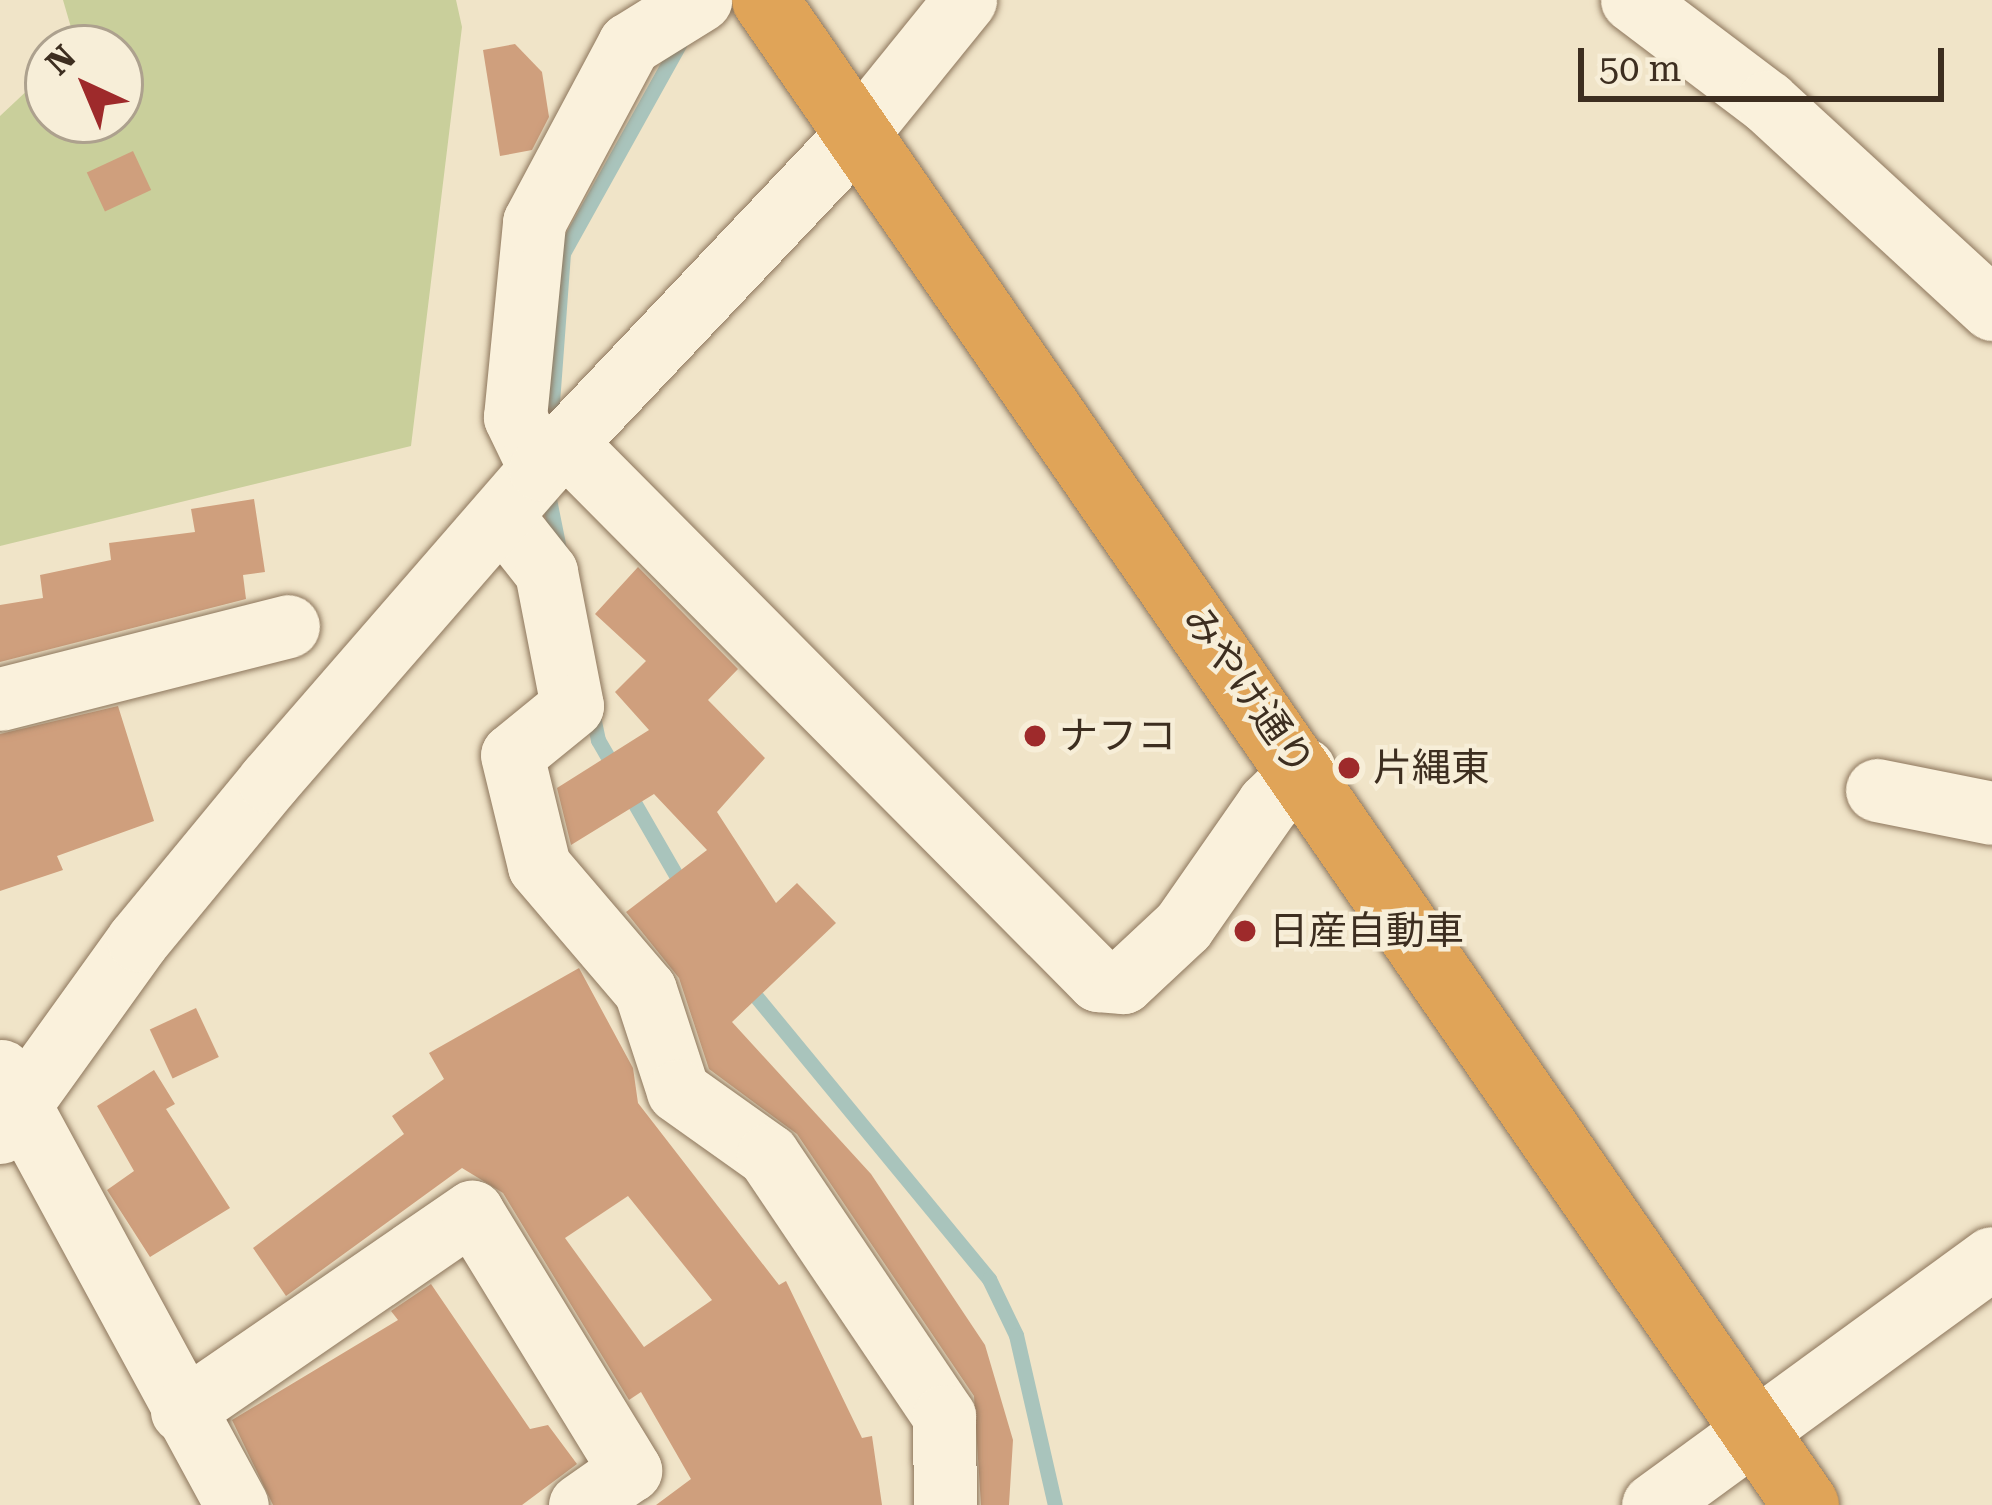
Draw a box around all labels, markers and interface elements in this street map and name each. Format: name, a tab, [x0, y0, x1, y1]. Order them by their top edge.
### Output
north arrow	[24, 24, 144, 144]
scale bar	[1584, 24, 1950, 98]
text: N	[38, 37, 83, 83]
text: 50 m	[1599, 48, 1681, 90]
street label: みやけ通り	[1173, 598, 1323, 784]
place label: ナフコ	[1059, 713, 1176, 759]
marker: ナフコ	[1022, 723, 1048, 749]
place label: 片縄東	[1373, 745, 1490, 791]
marker: 片縄東	[1336, 755, 1362, 781]
place label: 日産自動車	[1269, 908, 1464, 954]
marker: 日産自動車	[1232, 918, 1258, 944]

